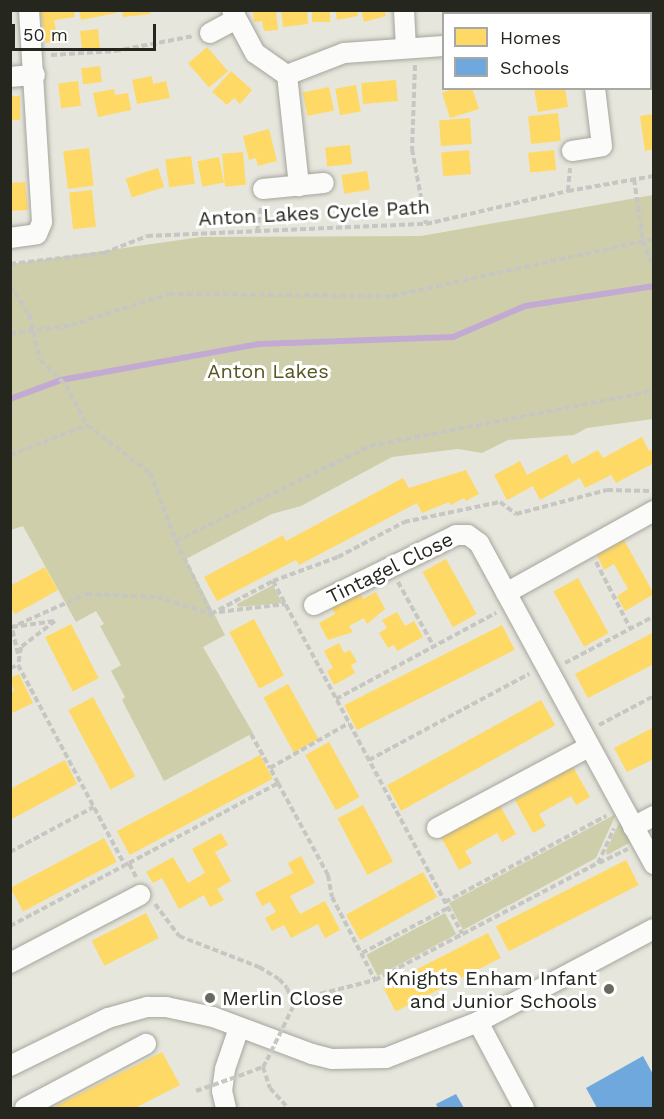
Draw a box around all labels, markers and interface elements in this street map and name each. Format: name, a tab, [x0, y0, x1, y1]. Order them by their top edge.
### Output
scale bar	[15, 12, 159, 50]
legend	[442, 12, 652, 90]
text: 50 m	[23, 24, 68, 45]
text: Homes	[500, 27, 561, 48]
text: Schools	[500, 57, 569, 78]
street label: Anton Lakes Cycle Path	[198, 195, 430, 231]
park label: Anton Lakes	[207, 359, 329, 383]
street label: Tintagel Close	[323, 527, 457, 609]
place label: Knights Enham Infant and Junior Schools	[386, 966, 597, 1013]
marker: Knights Enham Infant and Junior Schools	[602, 982, 616, 996]
place label: Merlin Close	[222, 986, 343, 1010]
marker: Merlin Close	[203, 991, 217, 1005]

